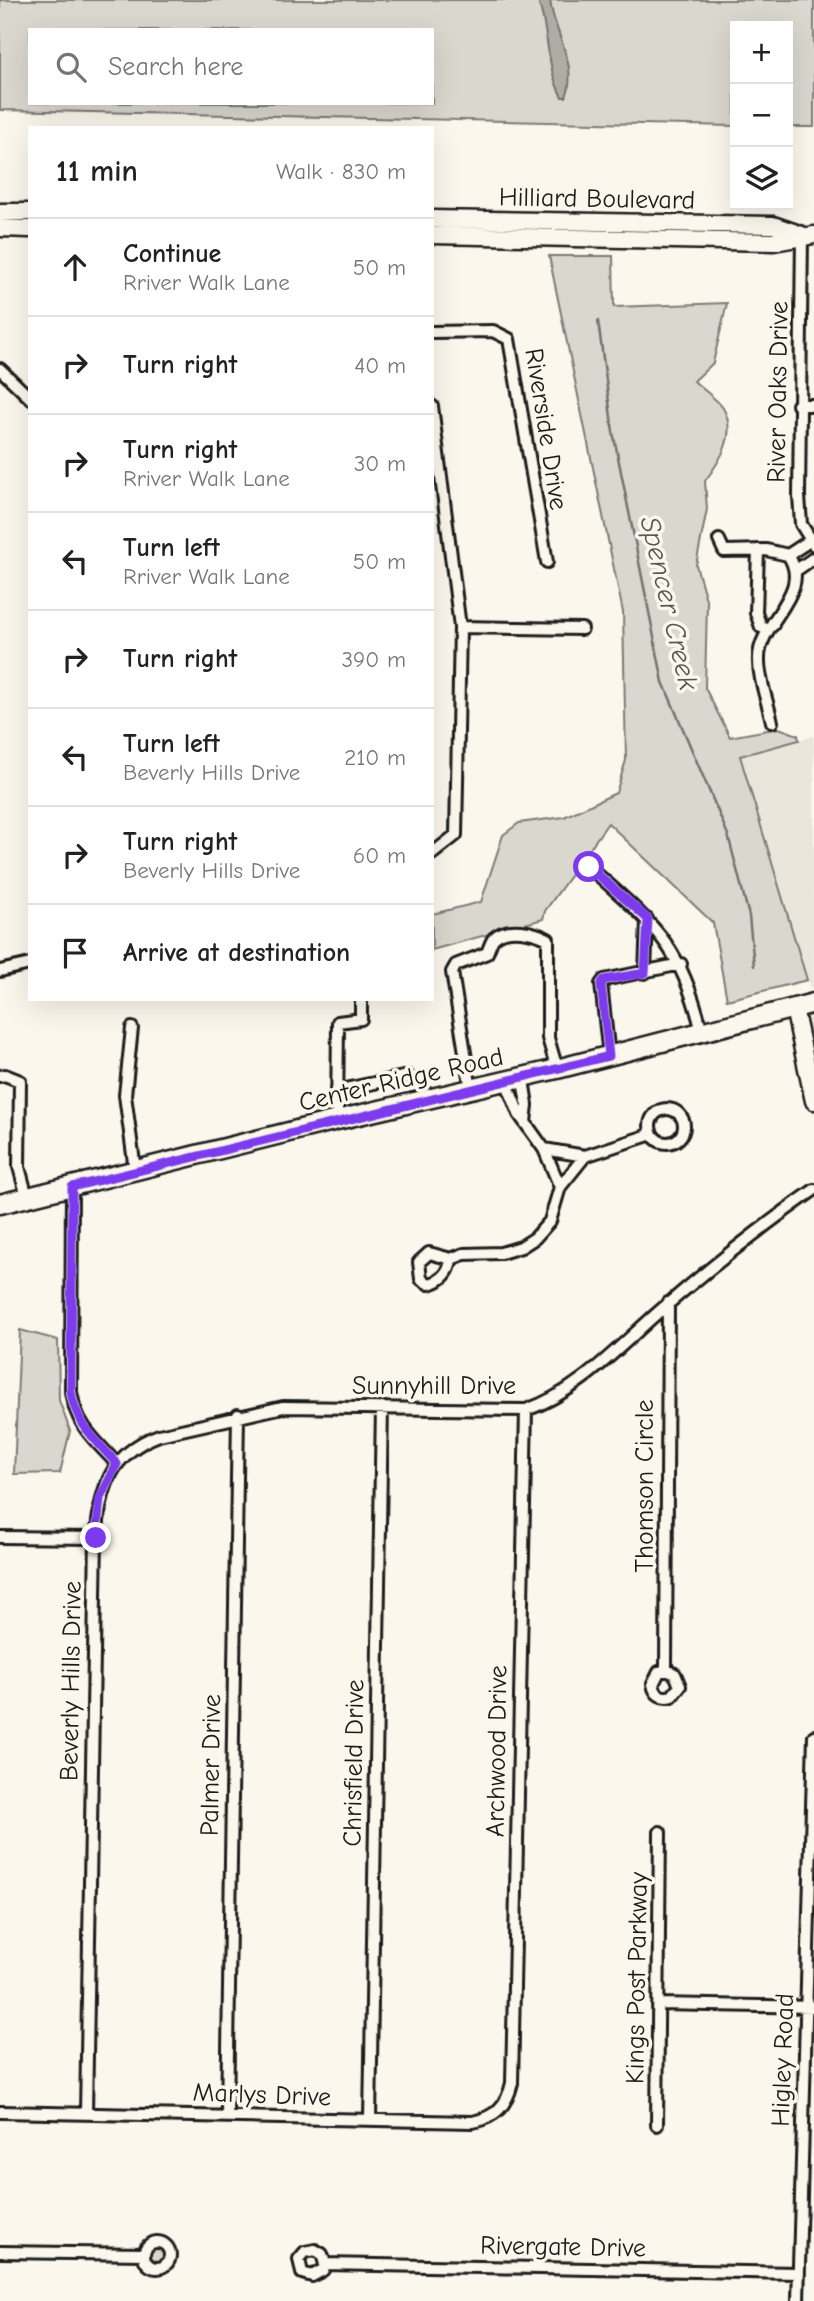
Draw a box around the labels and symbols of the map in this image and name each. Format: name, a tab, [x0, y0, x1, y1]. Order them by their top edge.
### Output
street label: Hilliard Boulevard	[499, 182, 695, 216]
street label: River Oaks Drive	[761, 301, 795, 483]
street label: Riverside Drive	[518, 346, 574, 512]
water label: Spencer Creek	[633, 513, 705, 694]
route start	[573, 851, 604, 882]
street label: Center Ridge Road	[296, 1042, 506, 1118]
street label: Sunnyhill Drive	[352, 1371, 516, 1401]
street label: Thomson Circle	[630, 1400, 660, 1572]
route end	[80, 1522, 111, 1553]
street label: Beverly Hills Drive	[54, 1581, 88, 1781]
street label: Archwood Drive	[481, 1665, 513, 1837]
street label: Chrisfield Drive	[338, 1679, 370, 1847]
street label: Palmer Drive	[195, 1694, 227, 1836]
street label: Kings Post Parkway	[620, 1871, 654, 2084]
street label: Higley Road	[766, 1993, 800, 2127]
street label: Marlys Drive	[192, 2078, 332, 2112]
street label: Rivergate Drive	[480, 2231, 646, 2263]

